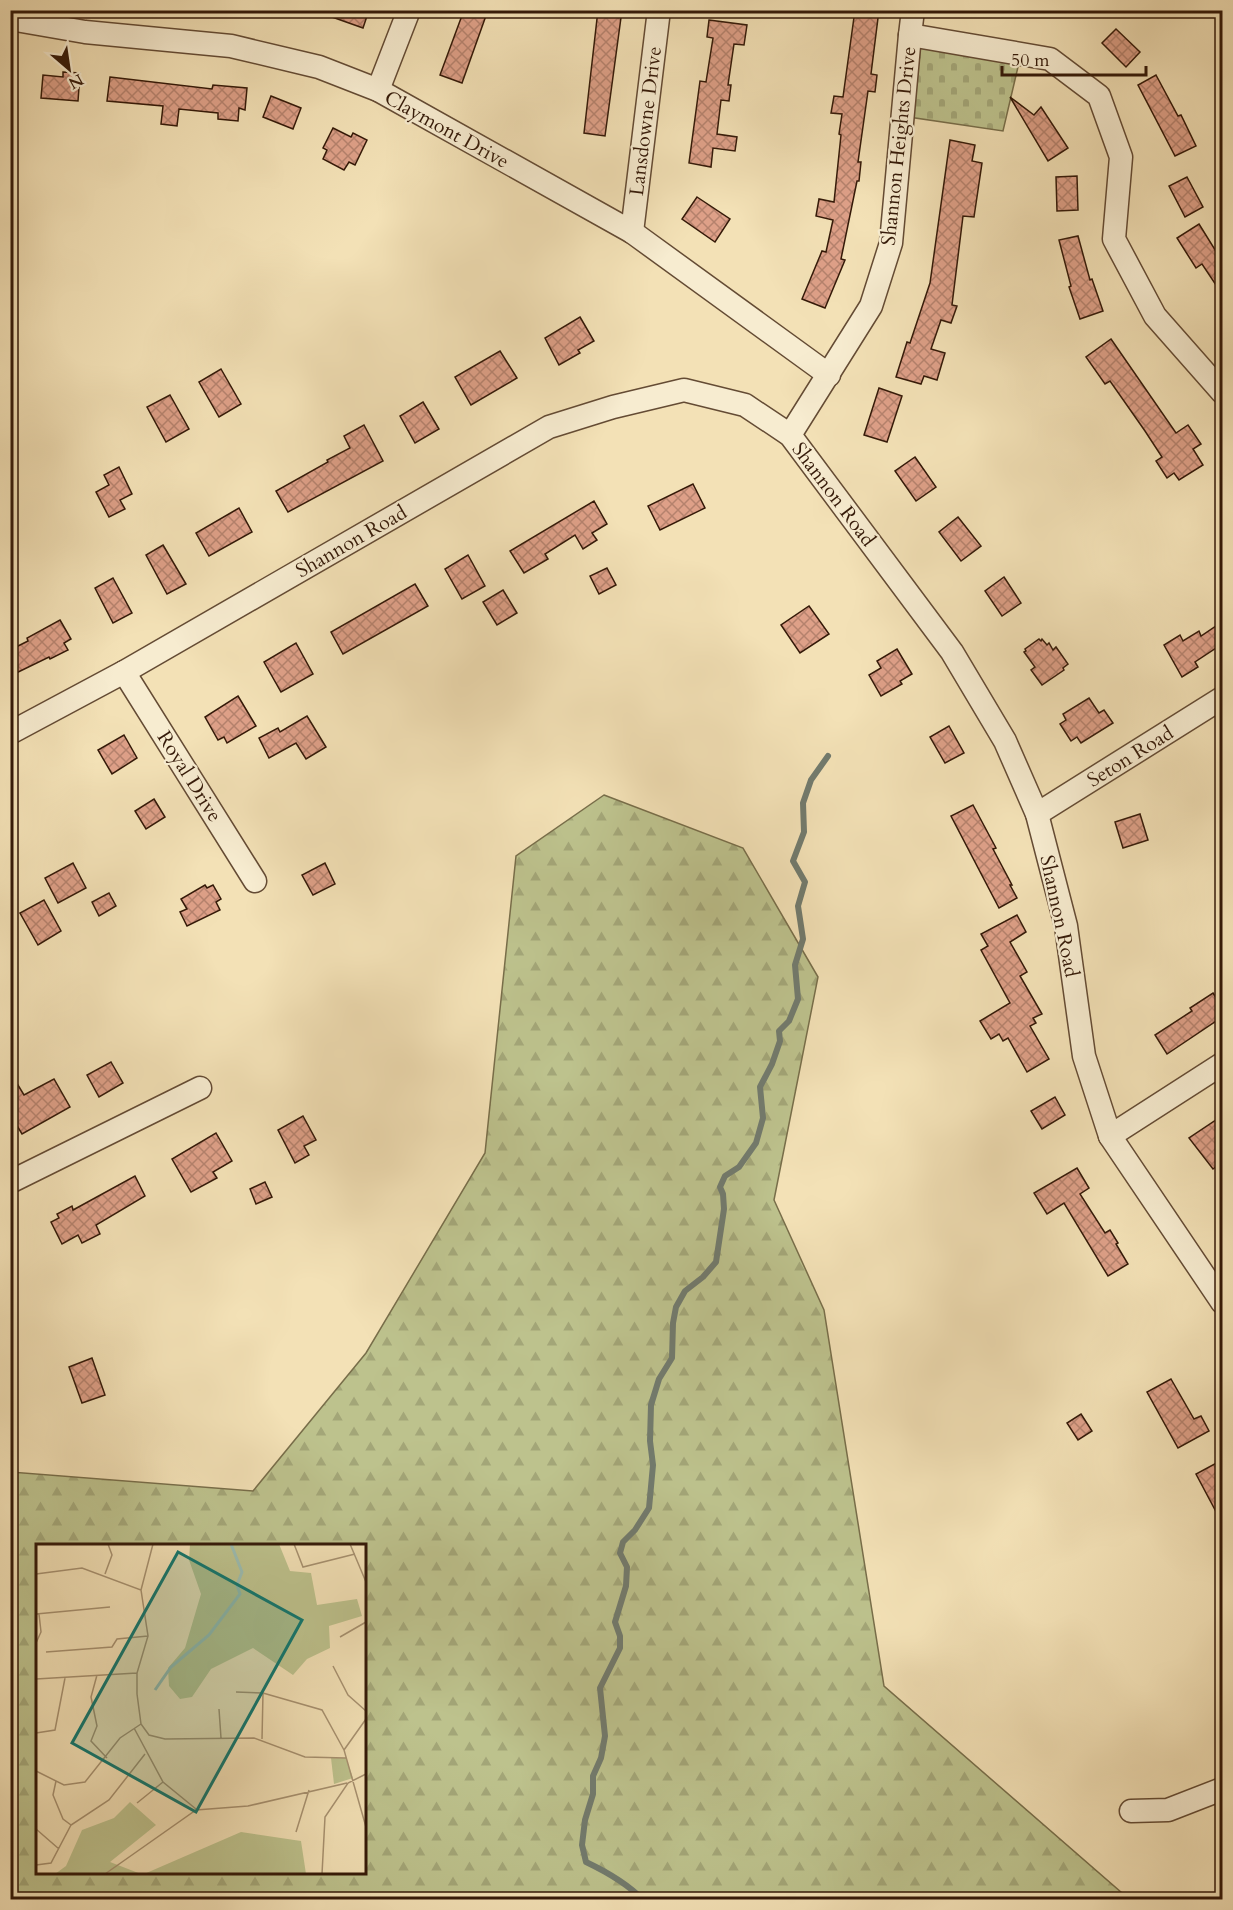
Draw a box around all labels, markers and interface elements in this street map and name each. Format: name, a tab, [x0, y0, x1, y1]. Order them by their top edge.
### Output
north arrow	[39, 39, 99, 99]
scale bar	[1002, 39, 1146, 77]
street label: Lansdowne Drive	[623, 45, 668, 197]
street label: Shannon Heights Drive	[875, 45, 922, 247]
text: 50 m	[1011, 48, 1050, 73]
text: N	[64, 68, 87, 94]
street label: Claymont Drive	[380, 84, 514, 175]
street label: Shannon Road	[786, 437, 882, 552]
street label: Shannon Road	[291, 499, 412, 584]
street label: Seton Road	[1082, 719, 1179, 794]
street label: Royal Drive	[151, 726, 228, 827]
street label: Shannon Road	[1033, 853, 1086, 980]
inset map	[36, 1544, 366, 1874]

